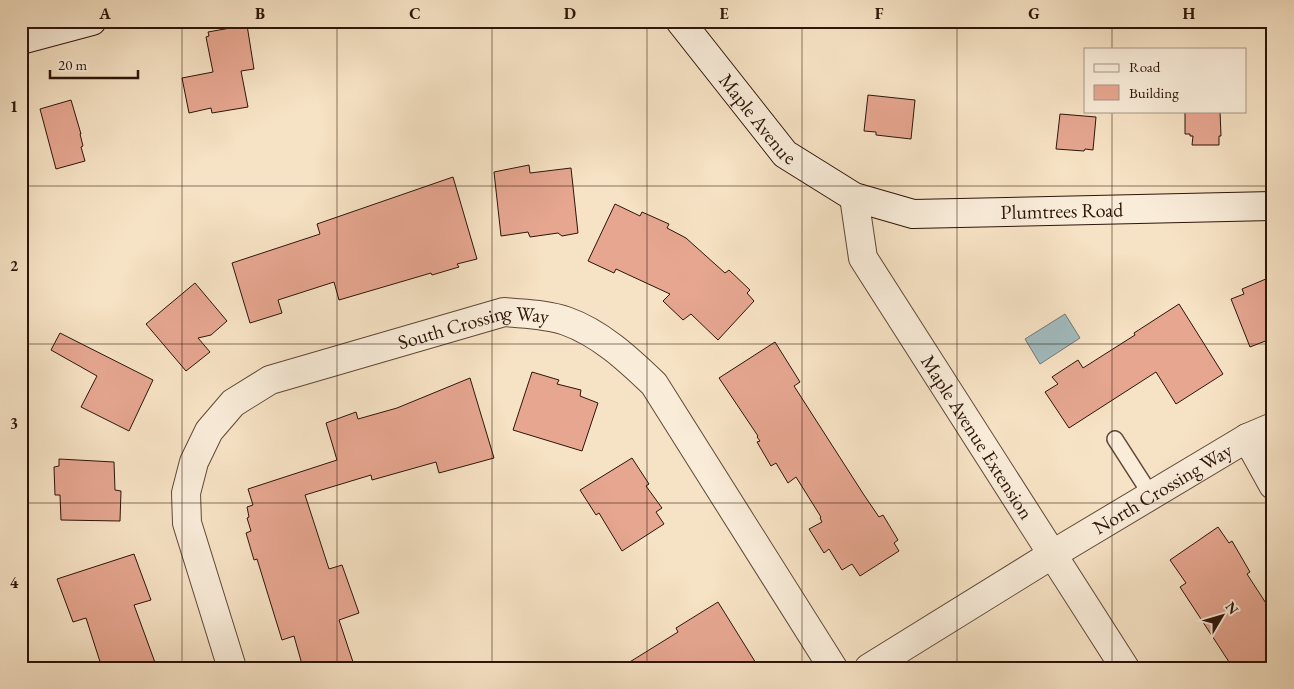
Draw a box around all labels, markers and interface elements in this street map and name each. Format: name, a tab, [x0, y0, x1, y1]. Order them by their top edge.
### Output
text: A	[98, 3, 111, 24]
text: B	[255, 3, 265, 24]
text: C	[409, 3, 421, 24]
text: D	[564, 3, 576, 24]
text: E	[719, 3, 729, 24]
text: F	[875, 3, 884, 24]
text: G	[1028, 3, 1040, 24]
text: H	[1183, 3, 1196, 24]
scale bar	[50, 48, 138, 80]
legend	[1084, 48, 1246, 112]
text: 20 m	[58, 55, 87, 74]
text: Road	[1129, 57, 1161, 76]
street label: Maple Avenue	[713, 68, 801, 171]
text: Building	[1129, 83, 1179, 102]
text: 1	[10, 96, 18, 117]
street label: Plumtrees Road	[1000, 196, 1124, 225]
text: 2	[10, 255, 19, 276]
street label: South Crossing Way	[395, 299, 551, 355]
street label: Maple Avenue Extension	[915, 350, 1040, 524]
text: 3	[10, 413, 18, 434]
street label: North Crossing Way	[1088, 437, 1237, 540]
text: 4	[10, 572, 19, 593]
north arrow	[1196, 592, 1246, 642]
text: N	[1222, 598, 1243, 619]

